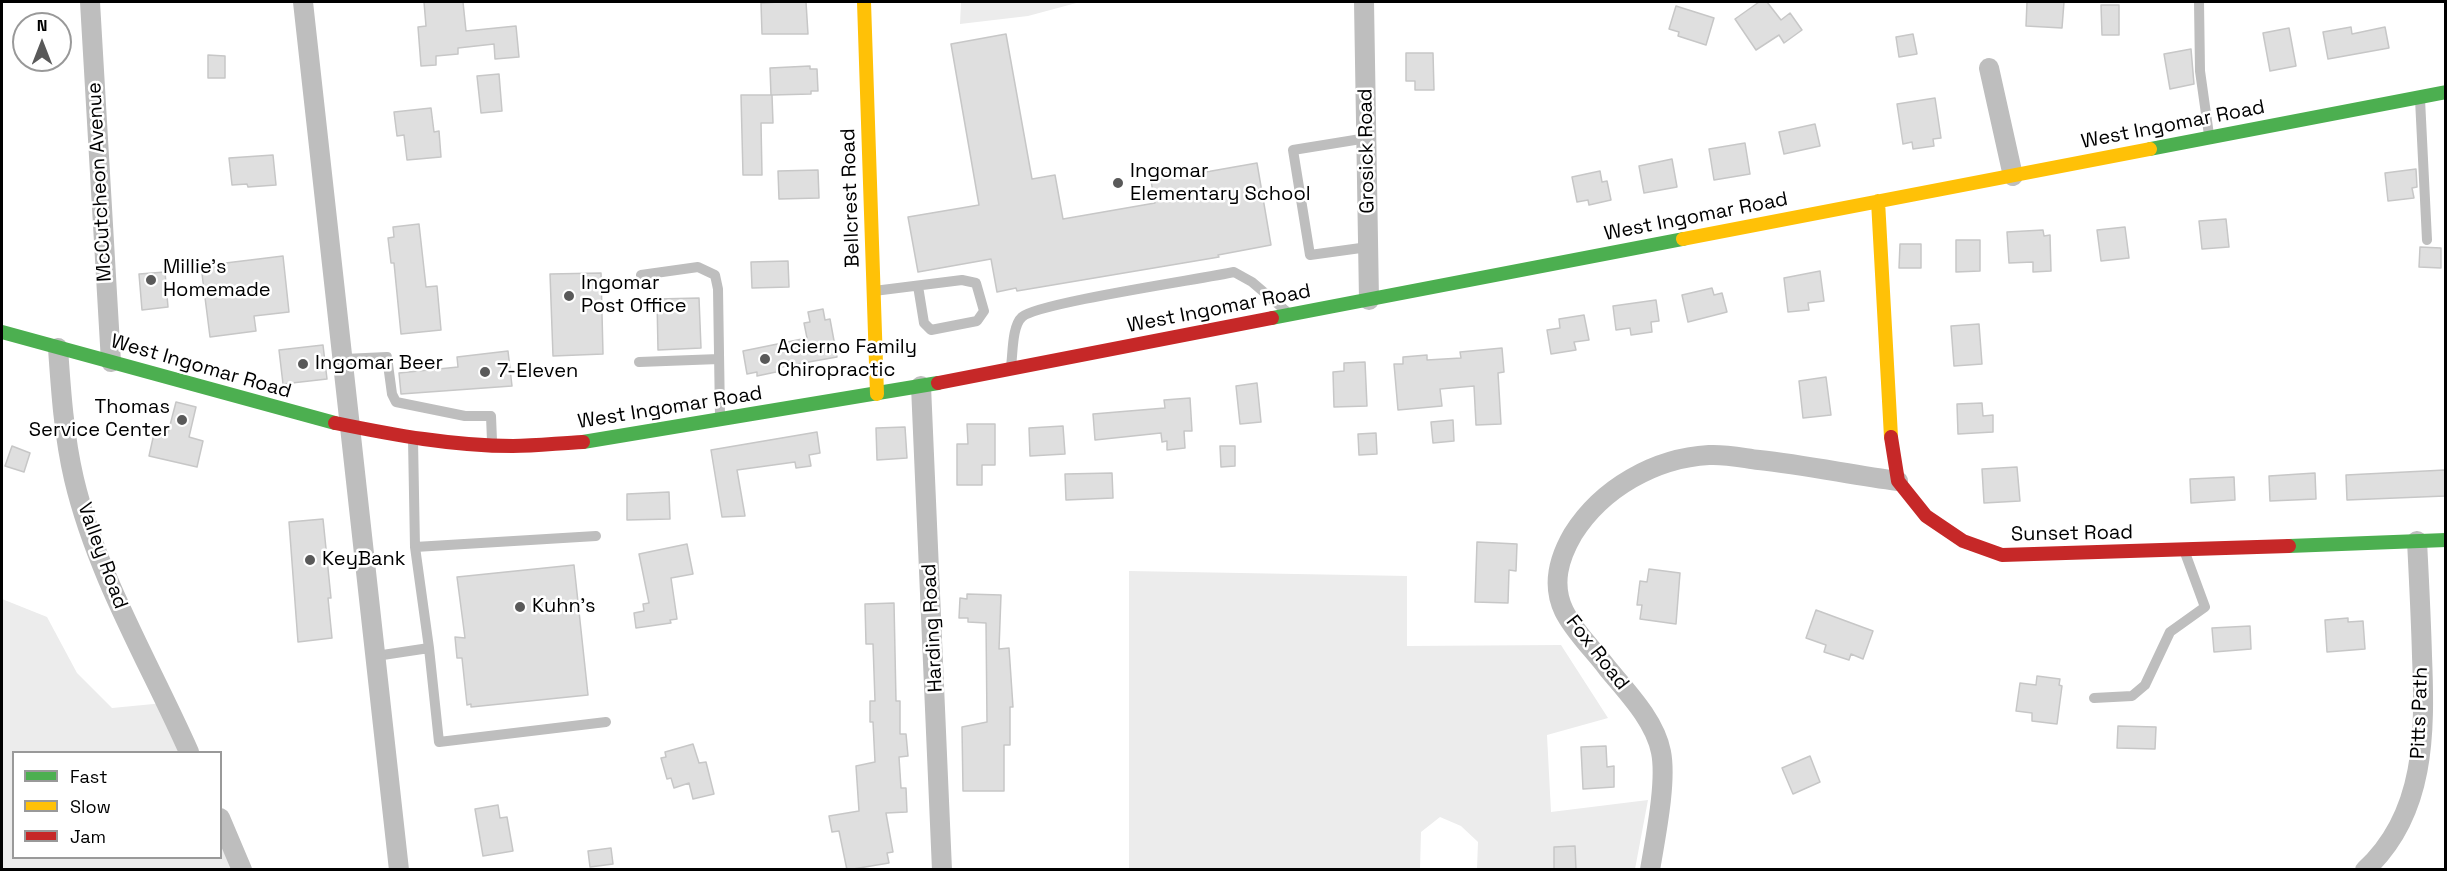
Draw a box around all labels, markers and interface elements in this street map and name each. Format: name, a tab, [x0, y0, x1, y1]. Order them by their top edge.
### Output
north arrow	[12, 12, 72, 72]
text: N	[37, 15, 47, 36]
street label: McCutcheon Avenue	[83, 82, 117, 282]
street label: Grosick Road	[1354, 88, 1380, 214]
street label: West Ingomar Road	[2079, 95, 2267, 155]
street label: Bellcrest Road	[837, 128, 865, 268]
place label: Ingomar Elementary School	[1130, 160, 1311, 207]
marker: Ingomar Elementary School	[1111, 176, 1125, 190]
street label: West Ingomar Road	[1602, 187, 1790, 247]
place label: Millie's Homemade	[163, 256, 271, 303]
place label: Ingomar Post Office	[581, 272, 687, 319]
marker: Millie's Homemade	[144, 273, 158, 287]
street label: West Ingomar Road	[1125, 279, 1313, 339]
marker: Ingomar Post Office	[562, 289, 576, 303]
street label: West Ingomar Road	[108, 330, 294, 404]
place label: Acierno Family Chiropractic	[777, 336, 917, 383]
place label: Ingomar Beer	[315, 352, 443, 376]
marker: Acierno Family Chiropractic	[758, 352, 772, 366]
marker: Ingomar Beer	[296, 357, 310, 371]
place label: 7-Eleven	[497, 360, 578, 384]
marker: 7-Eleven	[478, 365, 492, 379]
street label: West Ingomar Road	[576, 382, 764, 434]
place label: Thomas Service Center	[29, 396, 170, 443]
marker: Thomas Service Center	[175, 413, 189, 427]
street label: Valley Road	[72, 500, 132, 612]
street label: Sunset Road	[2011, 521, 2133, 547]
place label: KeyBank	[322, 548, 406, 572]
marker: KeyBank	[303, 553, 317, 567]
street label: Harding Road	[918, 563, 948, 693]
place label: Kuhn's	[532, 595, 596, 619]
marker: Kuhn's	[513, 600, 527, 614]
street label: Fox Road	[1560, 611, 1634, 695]
street label: Pitts Path	[2406, 666, 2434, 760]
legend	[12, 751, 222, 859]
text: Fast	[70, 765, 107, 788]
text: Slow	[70, 795, 111, 818]
text: Jam	[70, 825, 106, 848]

